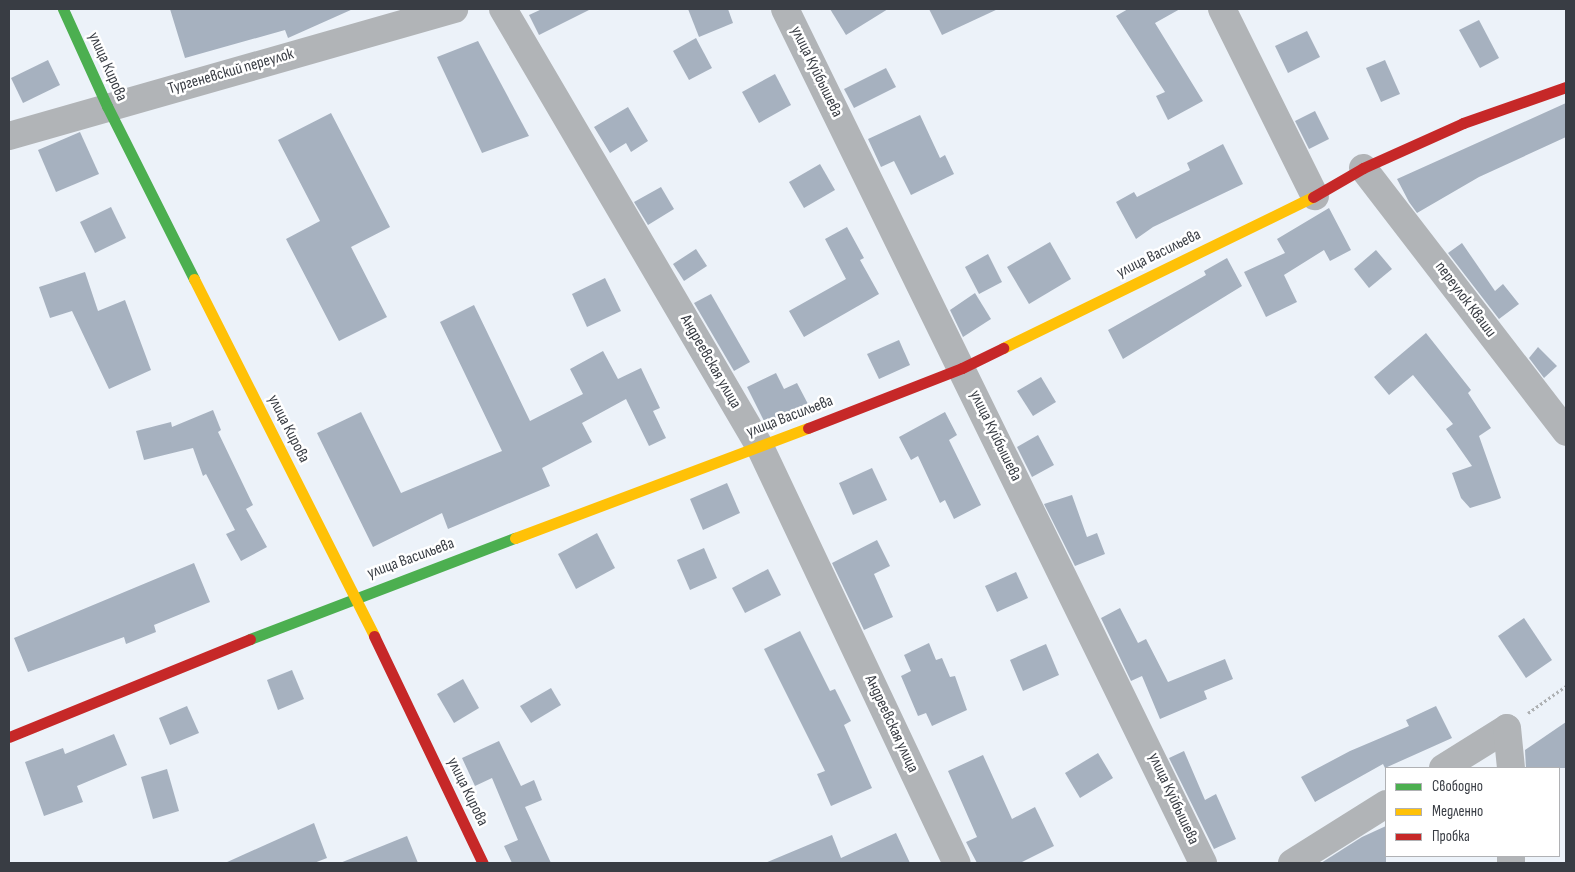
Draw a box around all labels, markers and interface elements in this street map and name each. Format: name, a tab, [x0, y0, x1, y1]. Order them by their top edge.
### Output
street label: улица Куйбышева	[786, 23, 846, 121]
street label: улица Кирова	[83, 29, 131, 105]
street label: Тургеневский переулок	[166, 45, 296, 99]
street label: улица Васильева	[1114, 225, 1204, 283]
street label: переулок Кваши	[1430, 258, 1500, 342]
street label: Андреевская улица	[675, 312, 745, 412]
street label: улица Куйбышева	[965, 387, 1025, 485]
street label: улица Кирова	[263, 392, 313, 466]
street label: улица Васильева	[744, 392, 836, 442]
street label: улица Васильева	[365, 534, 457, 584]
street label: Андреевская улица	[860, 672, 922, 776]
street label: улица Куйбышева	[1143, 750, 1203, 848]
street label: улица Кирова	[442, 755, 492, 829]
legend	[1385, 767, 1560, 857]
text: Свободно	[1432, 777, 1483, 796]
text: Медленно	[1432, 802, 1483, 821]
text: Пробка	[1432, 827, 1470, 846]

